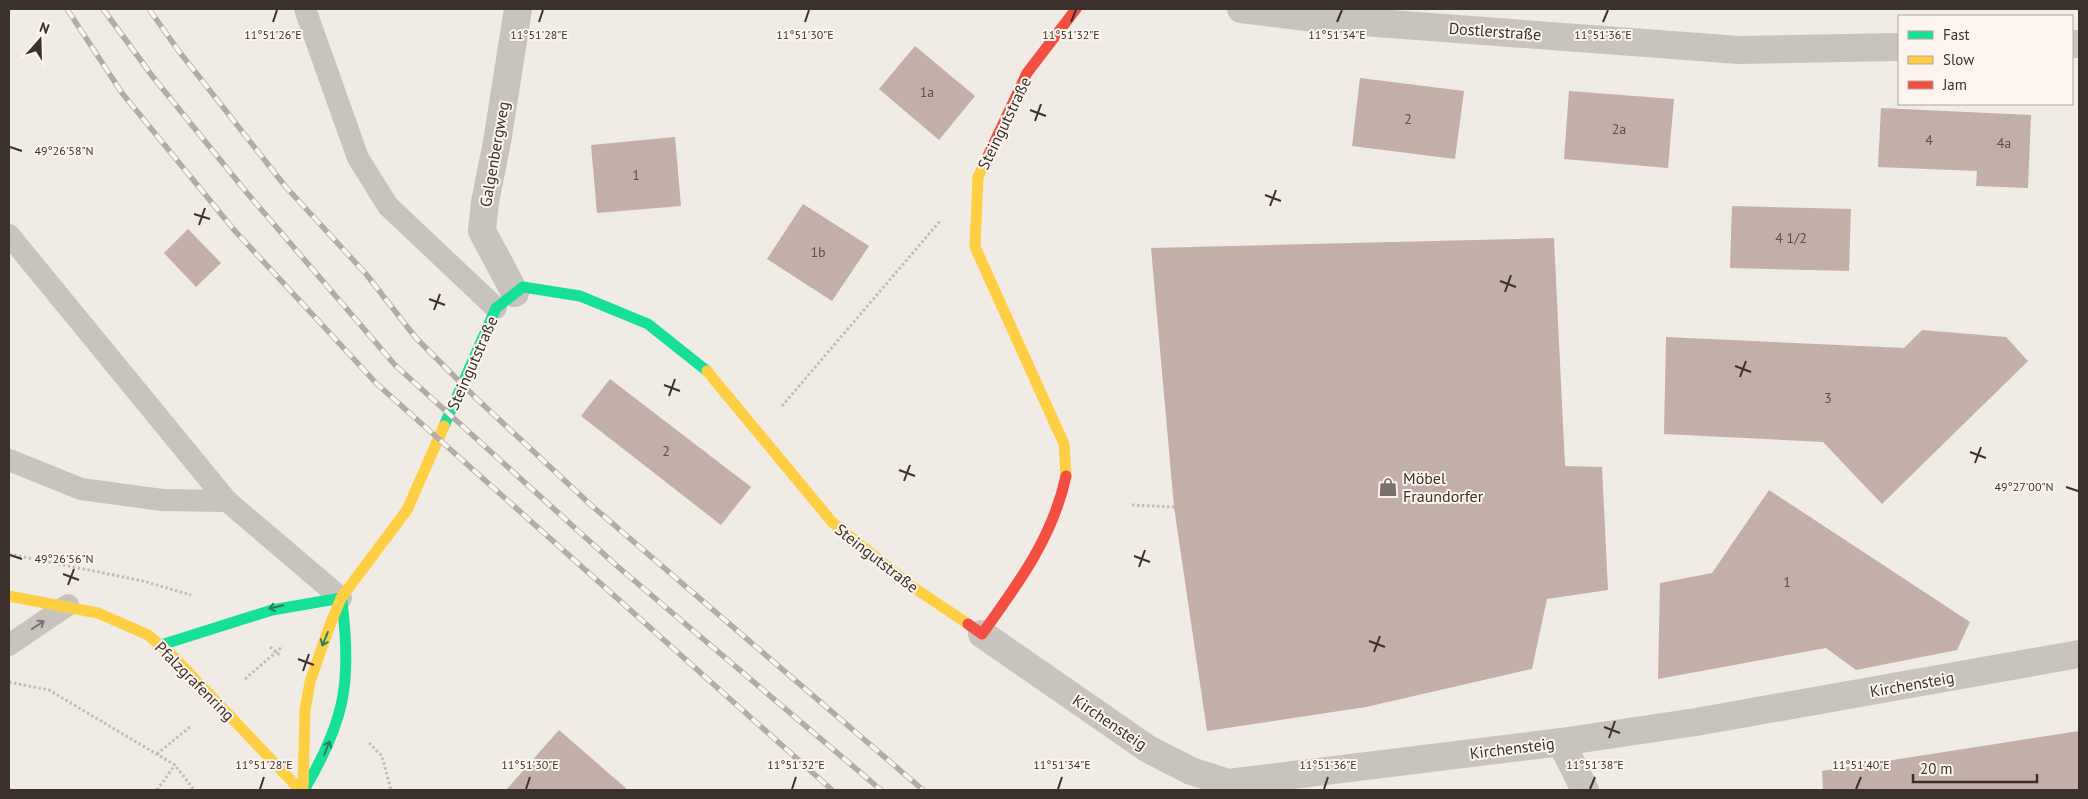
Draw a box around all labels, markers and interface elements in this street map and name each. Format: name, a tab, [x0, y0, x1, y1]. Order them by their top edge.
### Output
north arrow	[15, 15, 65, 65]
legend	[1898, 15, 2073, 105]
text: N	[37, 18, 52, 38]
street label: Dostlerstraße	[1448, 18, 1542, 44]
text: Fast	[1943, 25, 1970, 44]
text: 11°51'26"E	[244, 27, 302, 42]
text: 11°51'28"E	[510, 27, 568, 42]
text: 11°51'30"E	[776, 27, 834, 42]
text: 11°51'32"E	[1042, 27, 1100, 42]
text: 11°51'34"E	[1308, 27, 1366, 42]
text: 11°51'36"E	[1574, 27, 1632, 42]
text: Slow	[1943, 50, 1974, 69]
street label: Steingutstraße	[973, 73, 1035, 173]
text: Jam	[1942, 75, 1967, 94]
house number: 1a	[920, 83, 934, 101]
street label: Galgenbergweg	[475, 100, 513, 208]
house number: 2	[1404, 110, 1412, 128]
house number: 2a	[1612, 120, 1626, 138]
house number: 4	[1925, 131, 1933, 149]
house number: 4a	[1997, 134, 2011, 152]
text: 49°26'58"N	[34, 143, 94, 158]
house number: 1	[632, 166, 640, 184]
house number: 4 1/2	[1775, 229, 1807, 247]
house number: 1b	[810, 243, 826, 261]
street label: Steingutstraße	[442, 313, 502, 413]
house number: 3	[1824, 389, 1832, 407]
house number: 2	[662, 442, 670, 460]
place label: Möbel Fraundorfer	[1403, 468, 1484, 506]
shop icon: Möbel Fraundorfer	[1377, 476, 1399, 498]
text: 49°27'00"N	[1994, 479, 2054, 494]
street label: Steingutstraße	[831, 519, 923, 597]
text: 49°26'56"N	[34, 551, 94, 566]
house number: 1	[1783, 573, 1791, 591]
one-way arrow	[268, 603, 284, 612]
one-way arrow	[31, 620, 45, 630]
one-way arrow	[319, 632, 328, 647]
street label: Pfalzgrafenring	[151, 637, 239, 725]
street label: Kirchensteig	[1868, 667, 1956, 701]
street label: Kirchensteig	[1069, 690, 1151, 754]
street label: Kirchensteig	[1468, 733, 1556, 763]
one-way arrow	[324, 740, 333, 755]
scale bar	[1913, 752, 2037, 784]
text: 11°51'28"E	[235, 757, 293, 772]
text: 11°51'30"E	[501, 757, 559, 772]
text: 11°51'32"E	[767, 757, 825, 772]
text: 11°51'34"E	[1033, 757, 1091, 772]
text: 11°51'36"E	[1299, 757, 1357, 772]
text: 11°51'38"E	[1566, 757, 1624, 772]
text: 11°51'40"E	[1832, 757, 1890, 772]
text: 20 m	[1920, 759, 1953, 778]

